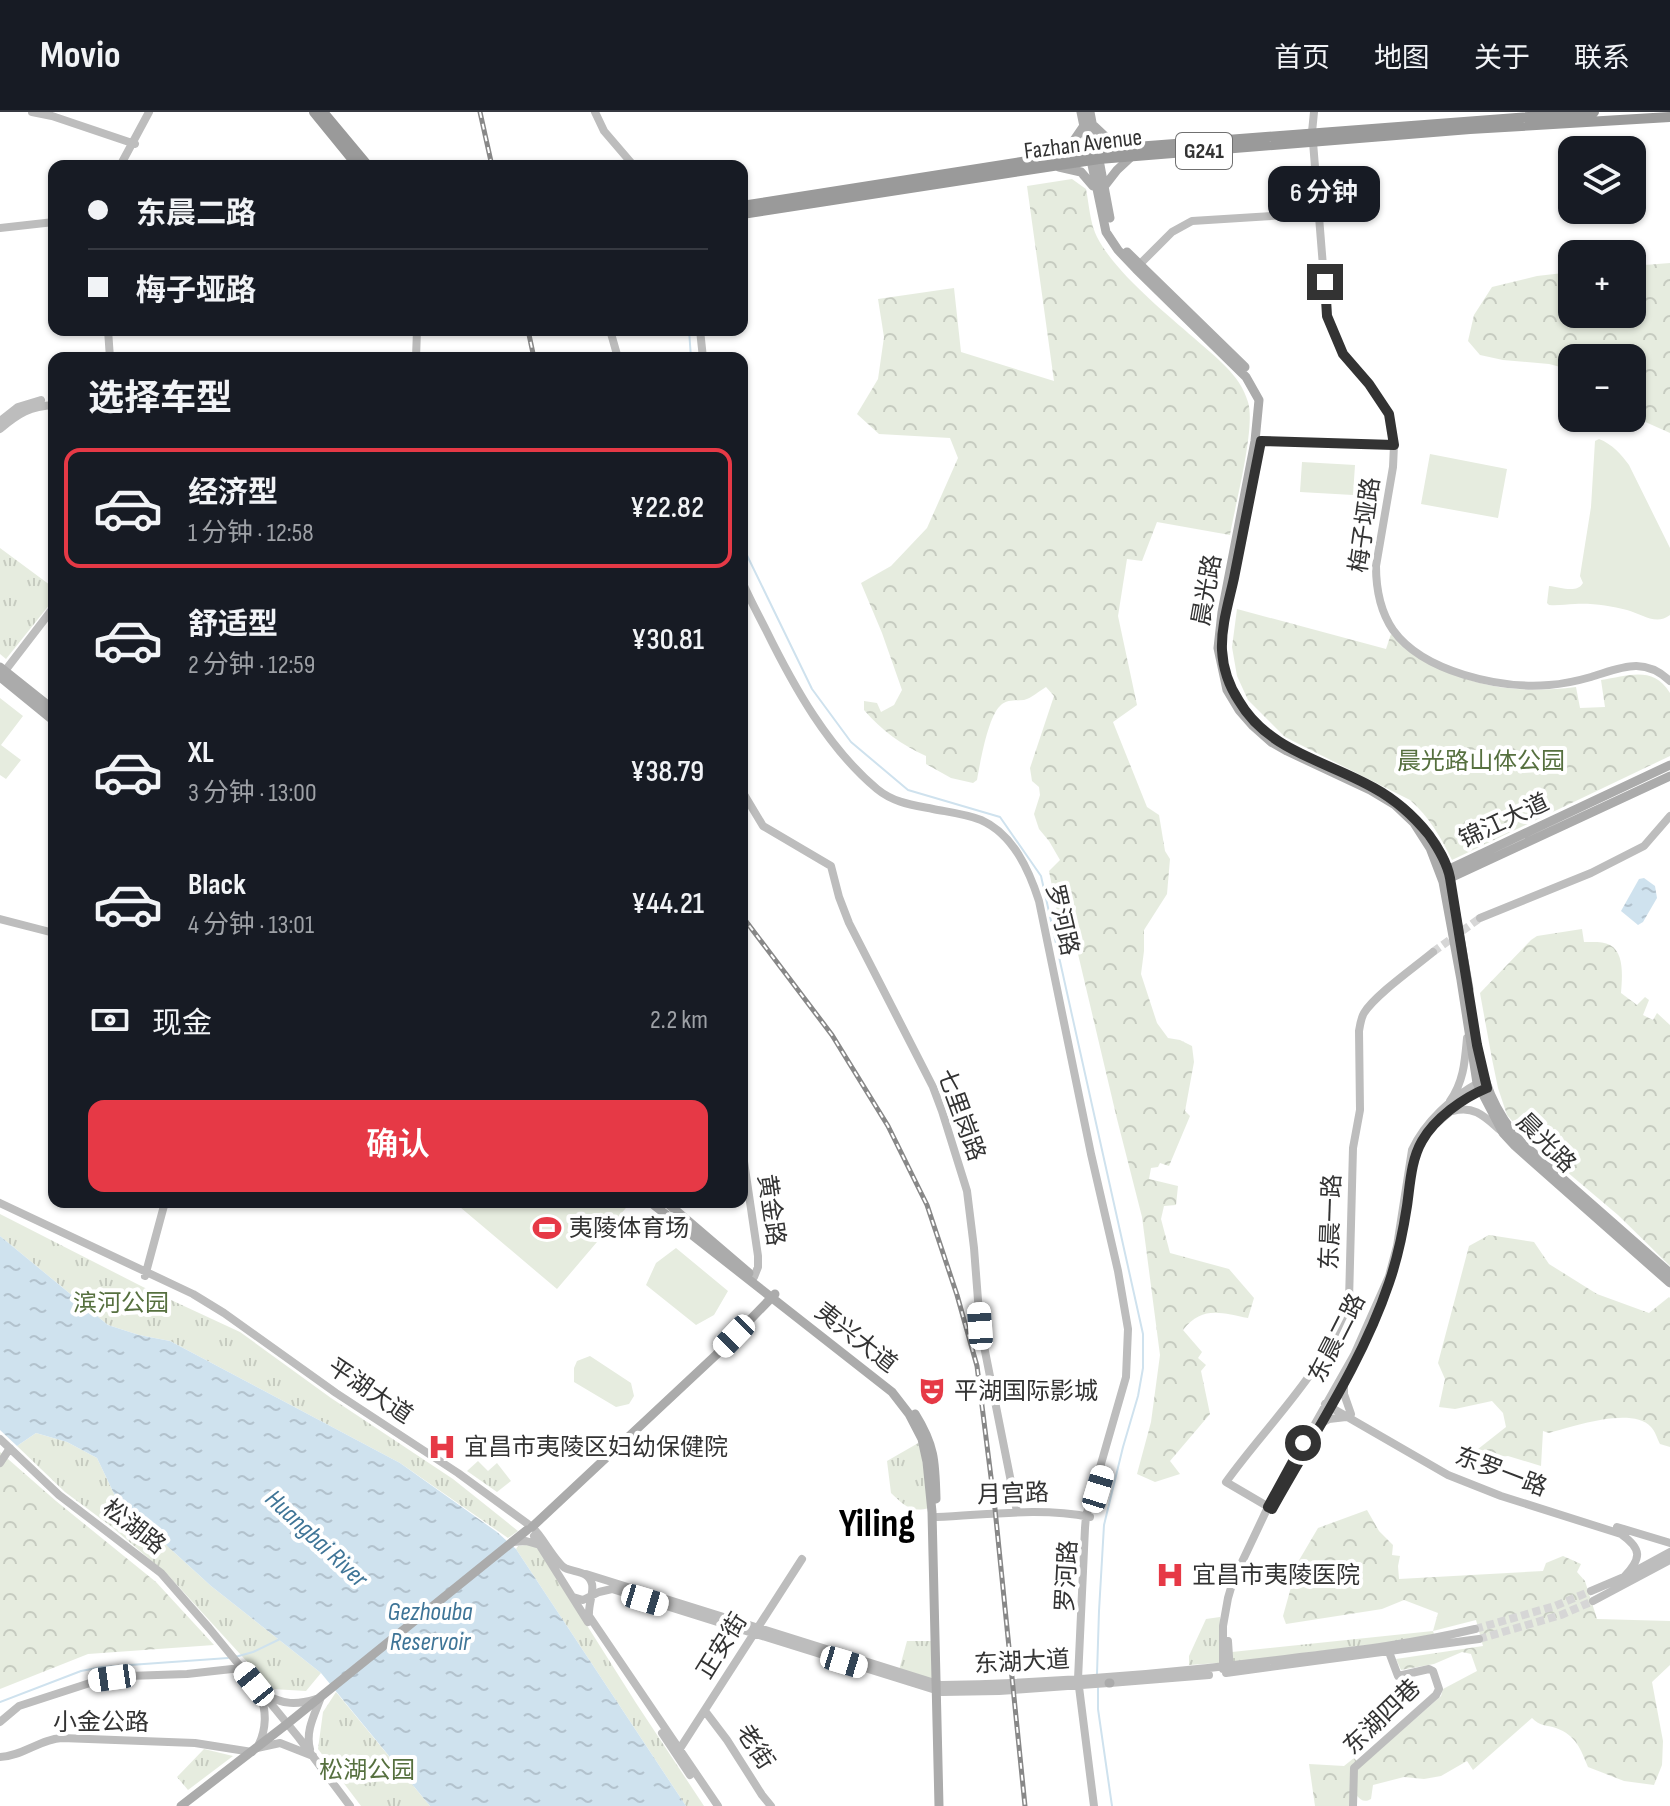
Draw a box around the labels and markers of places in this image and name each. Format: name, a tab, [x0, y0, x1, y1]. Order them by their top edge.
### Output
sports icon: 夷陵体育场	[532, 1213, 562, 1243]
place label: 夷陵体育场	[569, 1214, 689, 1243]
theatre icon: 平湖国际影城	[917, 1376, 947, 1406]
place label: 平湖国际影城	[954, 1377, 1098, 1406]
hospital icon: 宜昌市夷陵区妇幼保健院	[427, 1432, 457, 1462]
place label: 宜昌市夷陵区妇幼保健院	[464, 1433, 728, 1462]
hospital icon: 宜昌市夷陵医院	[1155, 1560, 1185, 1590]
place label: 宜昌市夷陵医院	[1192, 1561, 1360, 1590]

